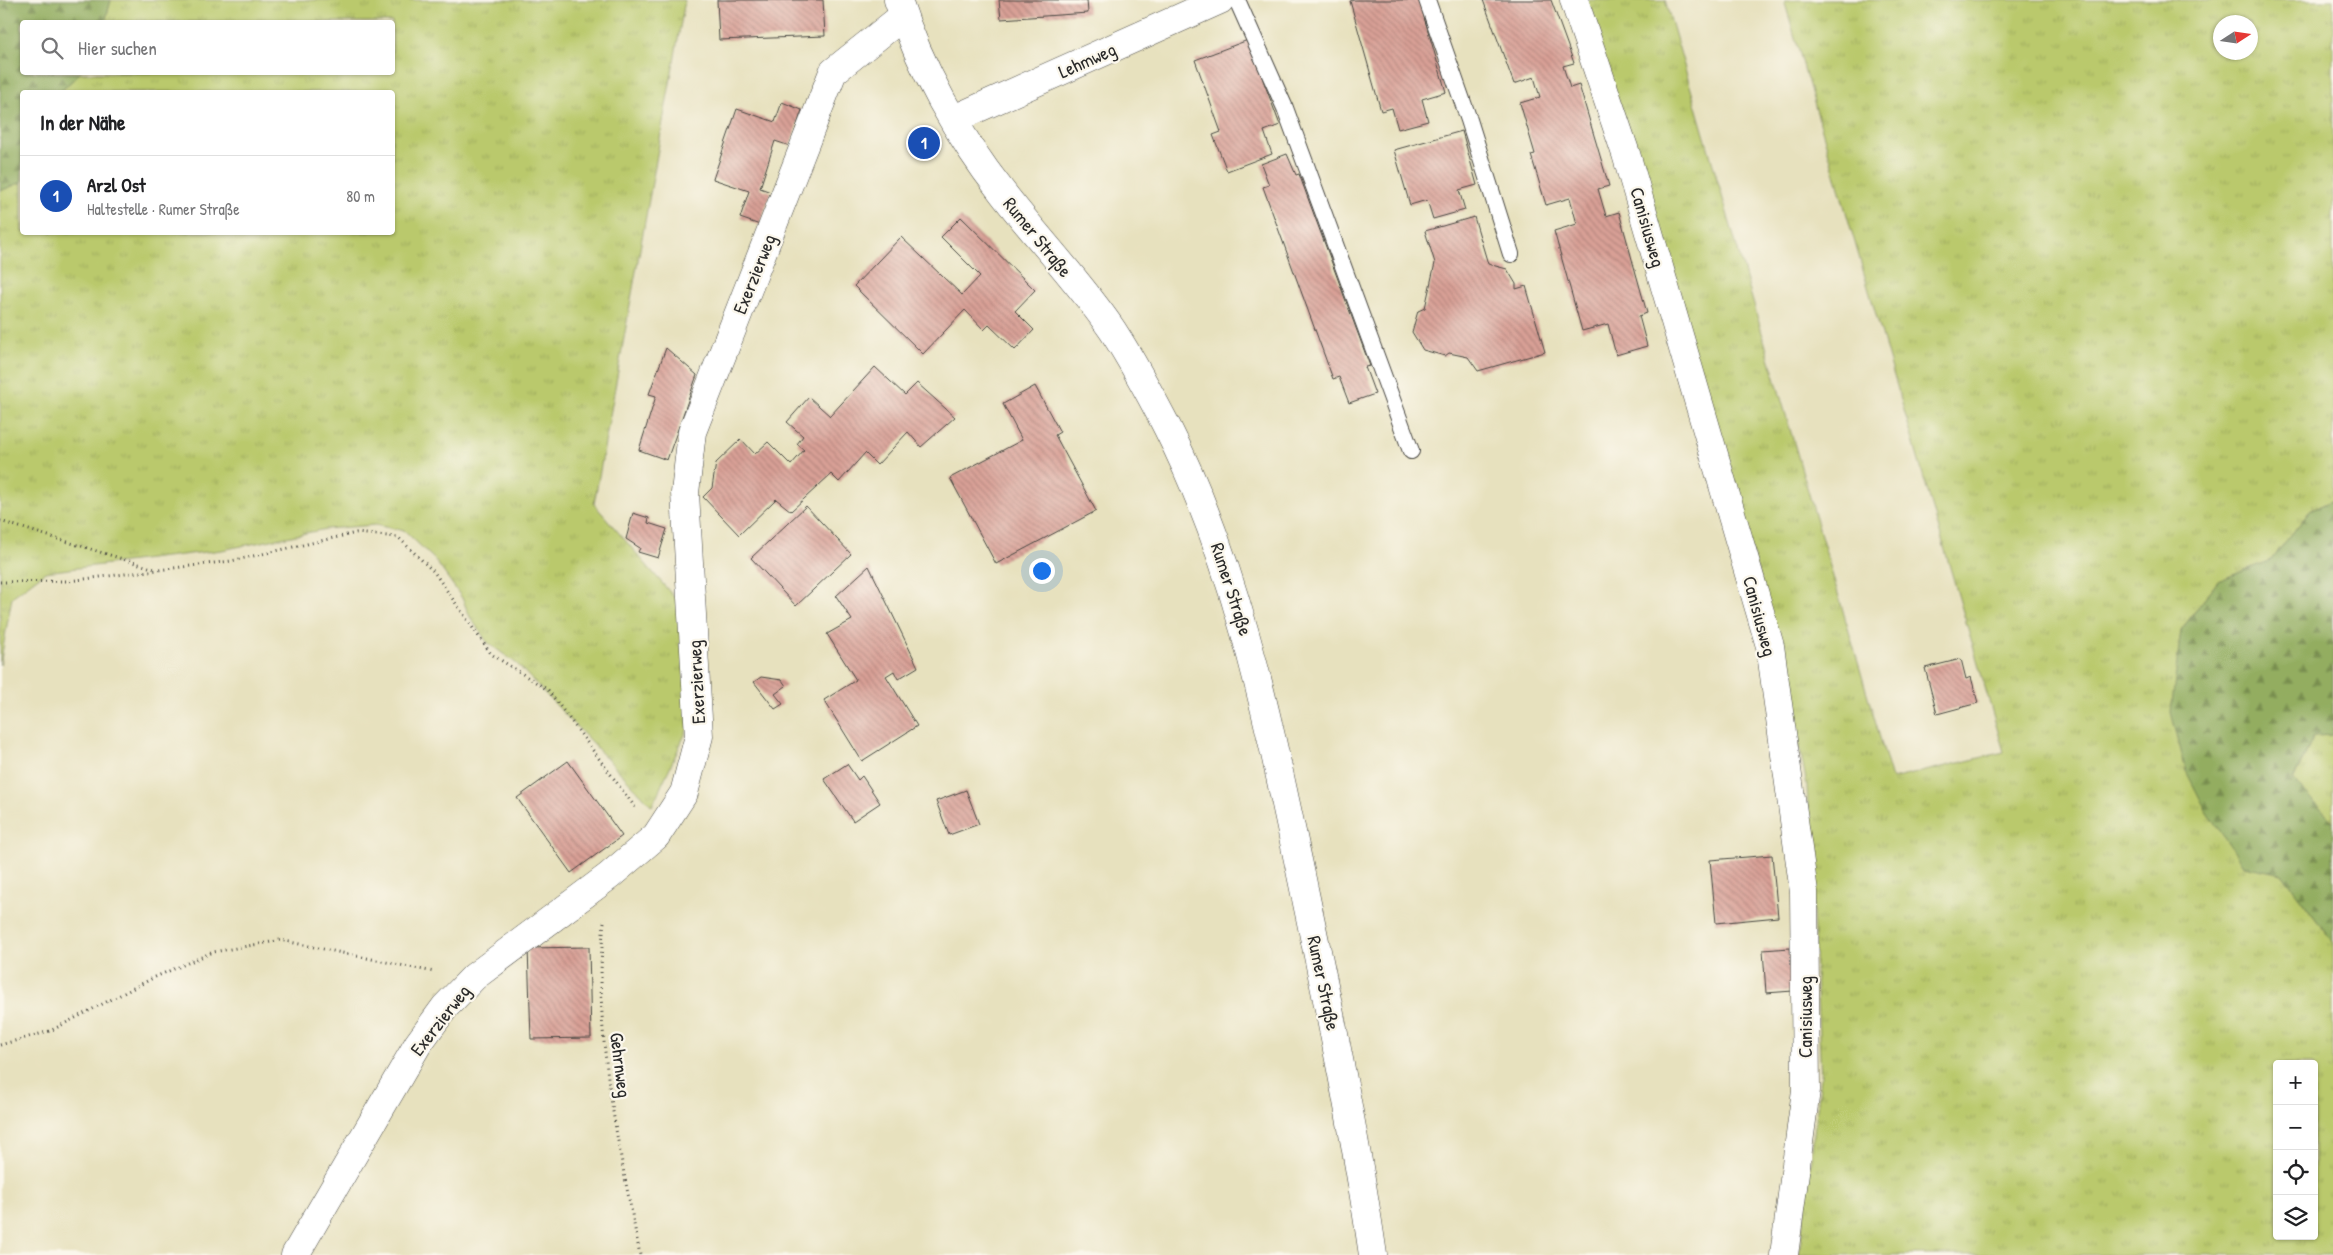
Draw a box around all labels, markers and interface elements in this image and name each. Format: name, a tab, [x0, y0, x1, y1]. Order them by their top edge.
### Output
north arrow	[2213, 15, 2258, 60]
search box	[20, 20, 395, 75]
icon: search	[38, 34, 66, 62]
text: Hier suchen	[78, 35, 157, 61]
street label: Lehmweg	[1054, 36, 1120, 84]
text: In der Nähe	[40, 108, 125, 137]
pin: 1	[908, 124, 940, 162]
text: Arzl Ost	[87, 172, 146, 198]
street label: Canisiusweg	[1624, 184, 1672, 270]
text: 1	[53, 185, 59, 207]
text: 80 m	[346, 185, 375, 207]
street label: Rumer Straße	[998, 192, 1079, 283]
text: Haltestelle · Rumer Straße	[87, 198, 240, 220]
street label: Exerzierweg	[726, 230, 782, 318]
street label: Rumer Straße	[1205, 539, 1259, 639]
your location	[1029, 558, 1055, 584]
street label: Canisiusweg	[1737, 573, 1783, 659]
street label: Exerzierweg	[681, 639, 711, 725]
street label: Rumer Straße	[1301, 933, 1347, 1033]
street label: Canisiusweg	[1792, 976, 1818, 1058]
street label: Exerzierweg	[404, 979, 476, 1061]
street label: Gehrnweg	[604, 1031, 638, 1099]
map controls	[2273, 1060, 2318, 1240]
button: +	[2273, 1060, 2318, 1105]
button: −	[2273, 1105, 2318, 1150]
button: locate	[2273, 1150, 2318, 1195]
button: layers	[2273, 1195, 2318, 1240]

